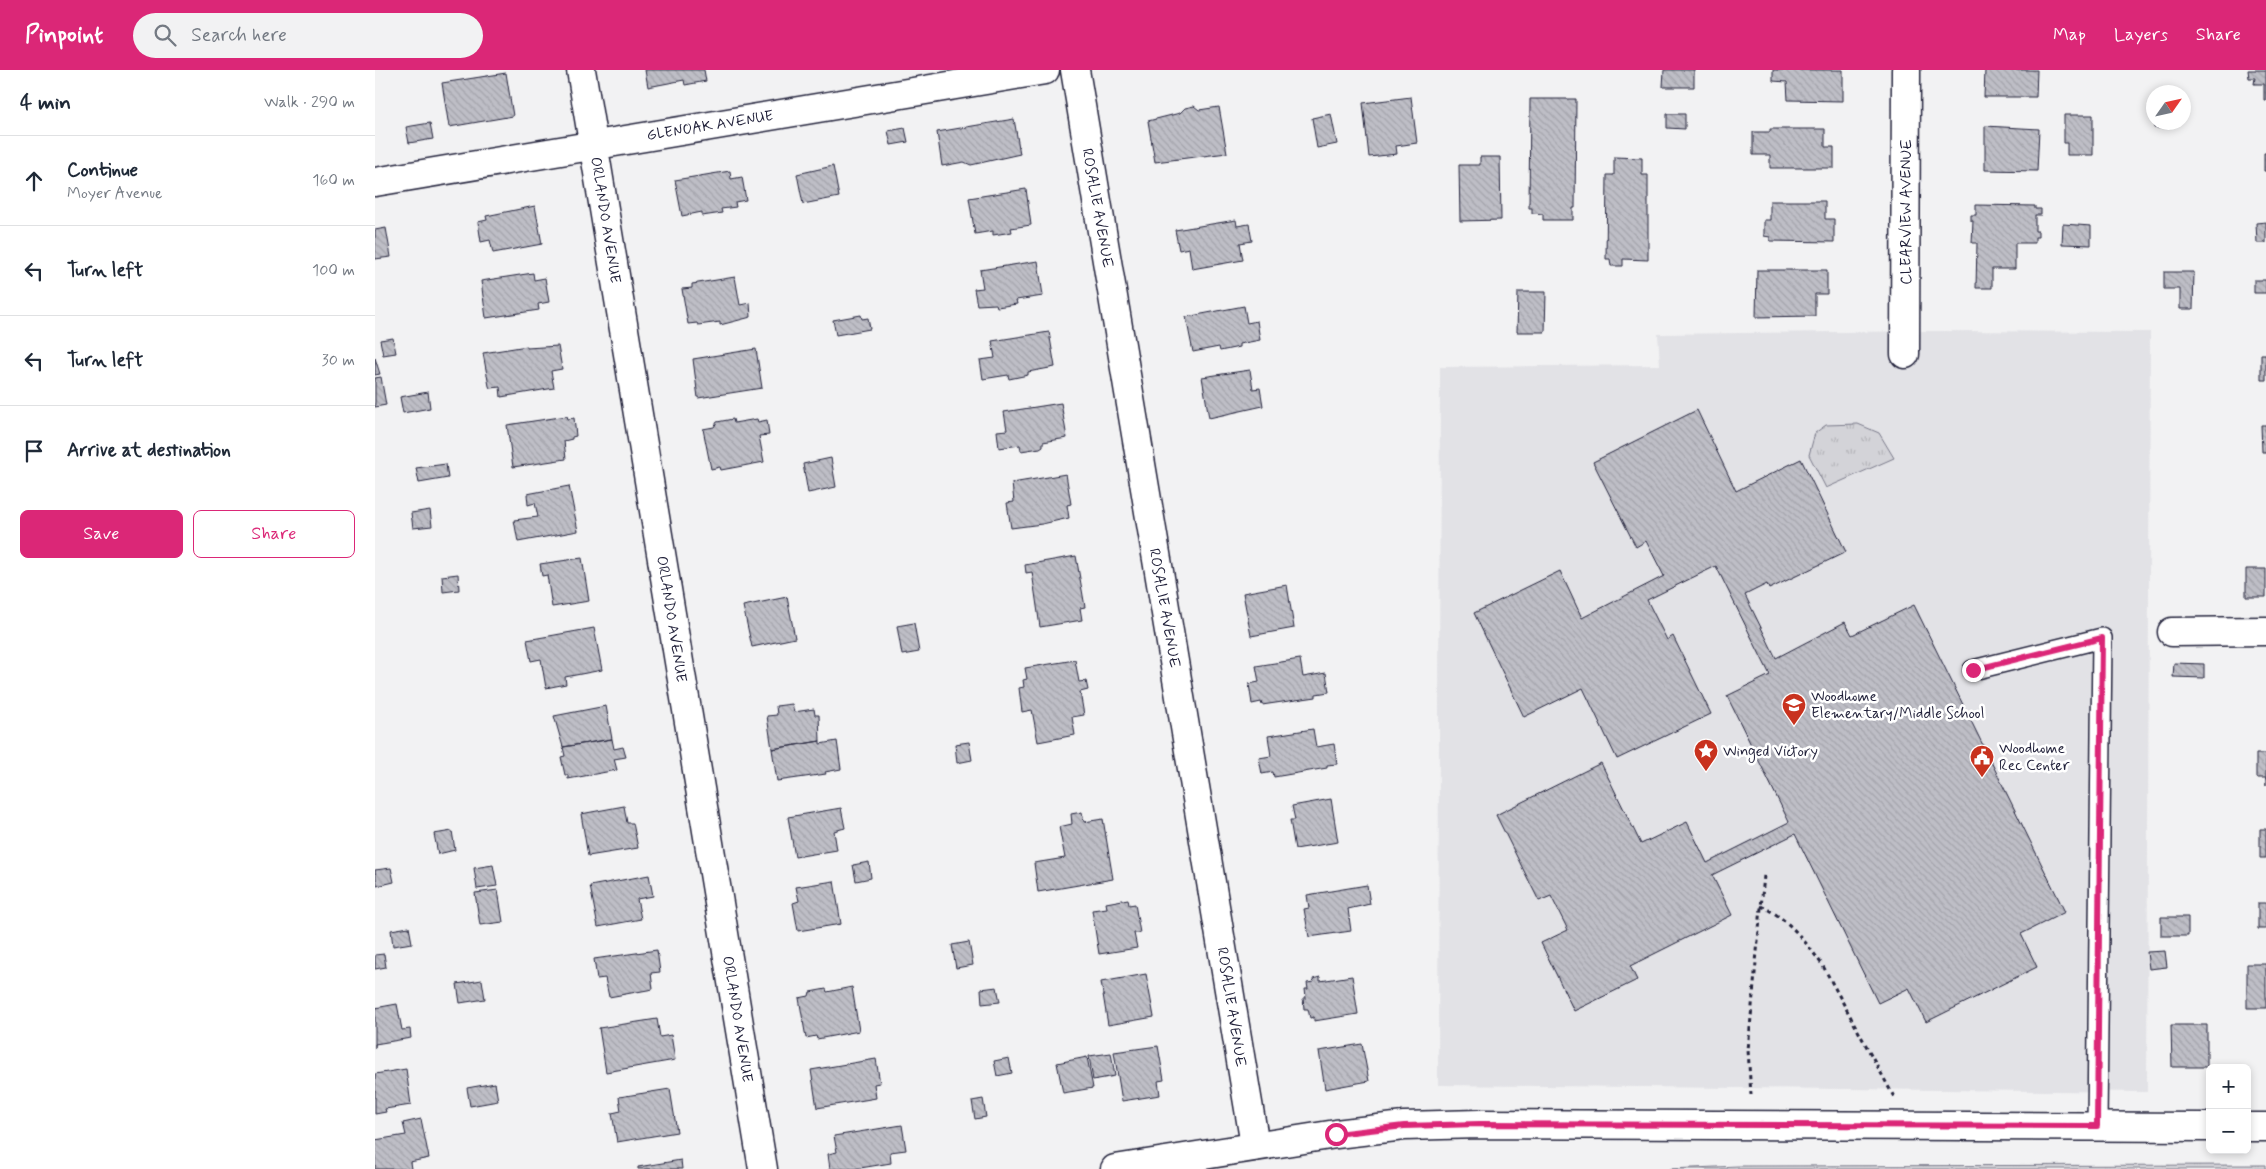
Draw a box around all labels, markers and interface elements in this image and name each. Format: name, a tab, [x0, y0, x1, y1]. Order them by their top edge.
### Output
search box	[133, 13, 483, 58]
text: Pinpoint	[25, 20, 103, 51]
icon: search	[151, 21, 179, 49]
text: Search here	[191, 23, 287, 48]
text: Map	[2053, 23, 2086, 47]
text: Layers	[2114, 23, 2168, 47]
text: Share	[2196, 23, 2241, 47]
north arrow	[2146, 85, 2191, 130]
text: 4 min	[20, 89, 71, 117]
text: Walk · 290 m	[264, 92, 355, 113]
street label: GLENOAK AVENUE	[645, 106, 775, 146]
street label: CLEARVIEW AVENUE	[1897, 139, 1917, 285]
street label: ROSALIE AVENUE	[1077, 147, 1117, 270]
street label: ORLANDO AVENUE	[585, 155, 625, 285]
text: Continue	[67, 158, 138, 183]
icon: ahead	[20, 167, 48, 195]
text: 160 m	[312, 170, 355, 191]
text: Moyer Avenue	[67, 183, 163, 204]
icon: left	[20, 257, 48, 285]
text: Turn left	[67, 258, 143, 283]
text: 100 m	[312, 260, 355, 281]
icon: left	[20, 347, 48, 375]
text: Turn left	[67, 348, 143, 373]
text: 30 m	[322, 350, 355, 371]
icon: arrive	[20, 437, 48, 465]
text: Arrive at destination	[67, 438, 231, 463]
button: Save	[20, 510, 183, 558]
button: Share	[193, 510, 355, 558]
street label: ROSALIE AVENUE	[1144, 547, 1184, 670]
street label: ORLANDO AVENUE	[651, 554, 691, 684]
route end	[1962, 659, 1985, 682]
place label: Woodhome Elementary/Middle School	[1811, 687, 1984, 724]
school or university icon: Woodhome Elementary/Middle School	[1781, 692, 1807, 726]
place icon: Winged Victory	[1693, 738, 1719, 772]
place label: Woodhome Rec Center	[1999, 739, 2069, 776]
place label: Winged Victory	[1723, 742, 1818, 763]
public building icon: Woodhome Rec Center	[1969, 744, 1995, 778]
street label: ROSALIE AVENUE	[1212, 946, 1250, 1069]
street label: ORLANDO AVENUE	[717, 954, 757, 1084]
map controls	[2206, 1064, 2251, 1154]
button: +	[2206, 1064, 2251, 1109]
button: −	[2206, 1109, 2251, 1154]
route start	[1325, 1123, 1348, 1146]

